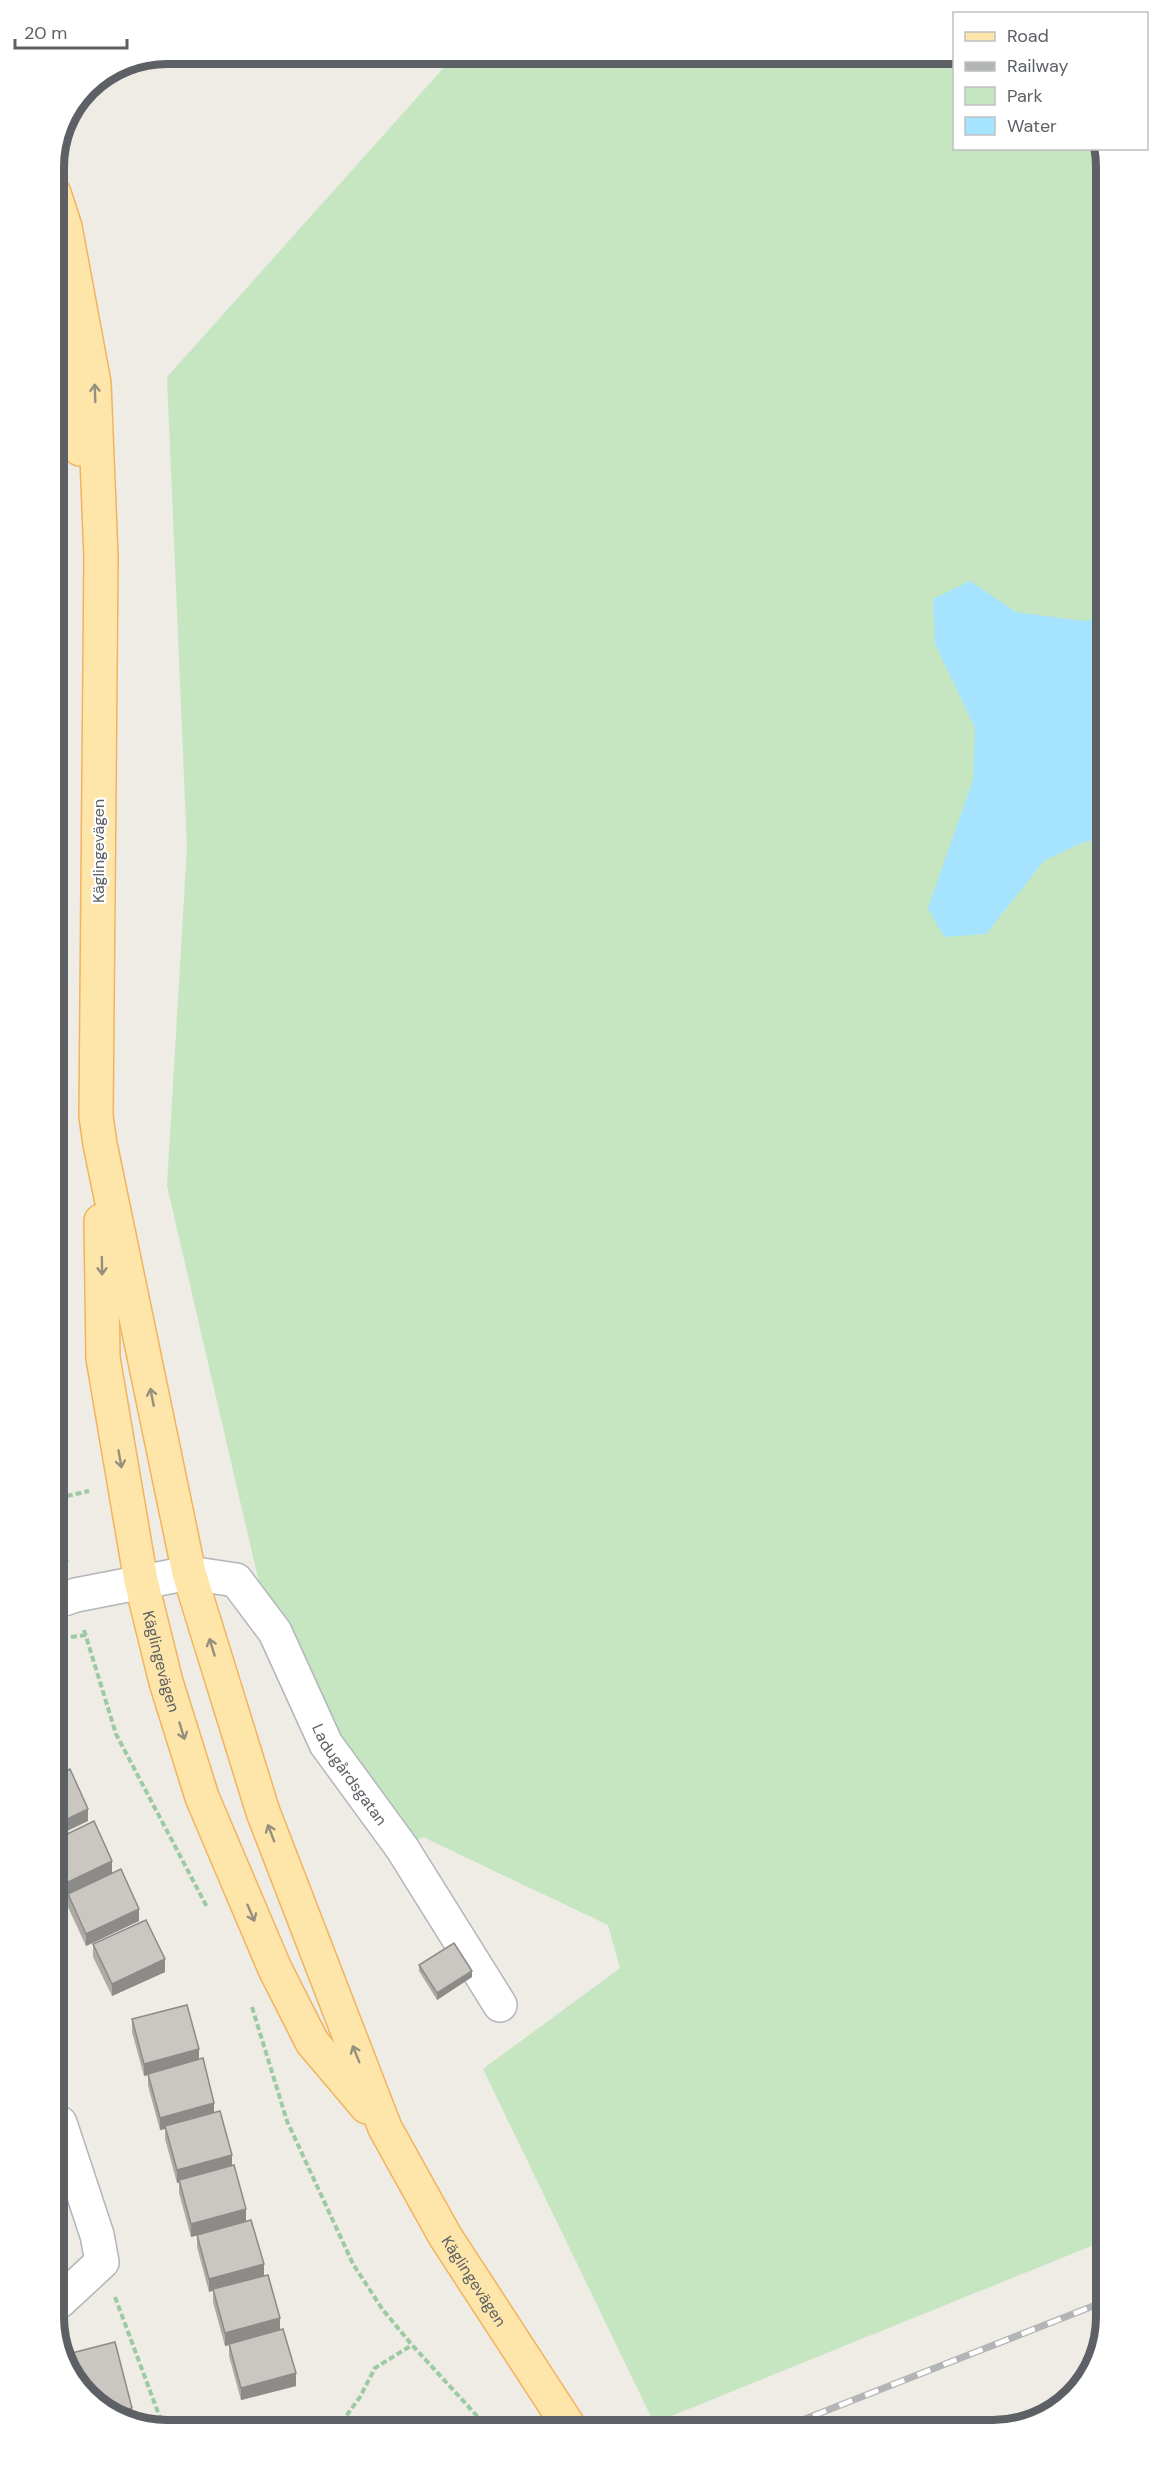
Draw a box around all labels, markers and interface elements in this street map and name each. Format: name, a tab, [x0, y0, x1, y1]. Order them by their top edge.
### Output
scale bar	[15, 12, 128, 50]
legend	[953, 12, 1148, 150]
text: 20 m	[24, 21, 67, 45]
text: Road	[1007, 24, 1049, 48]
text: Railway	[1007, 54, 1069, 78]
text: Park	[1007, 84, 1043, 108]
text: Water	[1007, 114, 1057, 138]
one-way arrow	[89, 384, 100, 404]
street label: Käglingevägen	[88, 799, 109, 903]
one-way arrow	[96, 1255, 108, 1275]
one-way arrow	[146, 1387, 158, 1406]
one-way arrow	[115, 1449, 126, 1468]
street label: Käglingevägen	[138, 1608, 185, 1715]
one-way arrow	[205, 1638, 216, 1657]
street label: Ladugårdsgatan	[307, 1720, 392, 1830]
one-way arrow	[177, 1721, 188, 1740]
one-way arrow	[264, 1824, 275, 1843]
one-way arrow	[246, 1903, 257, 1921]
one-way arrow	[350, 2046, 361, 2064]
street label: Käglingevägen	[437, 2232, 511, 2331]

